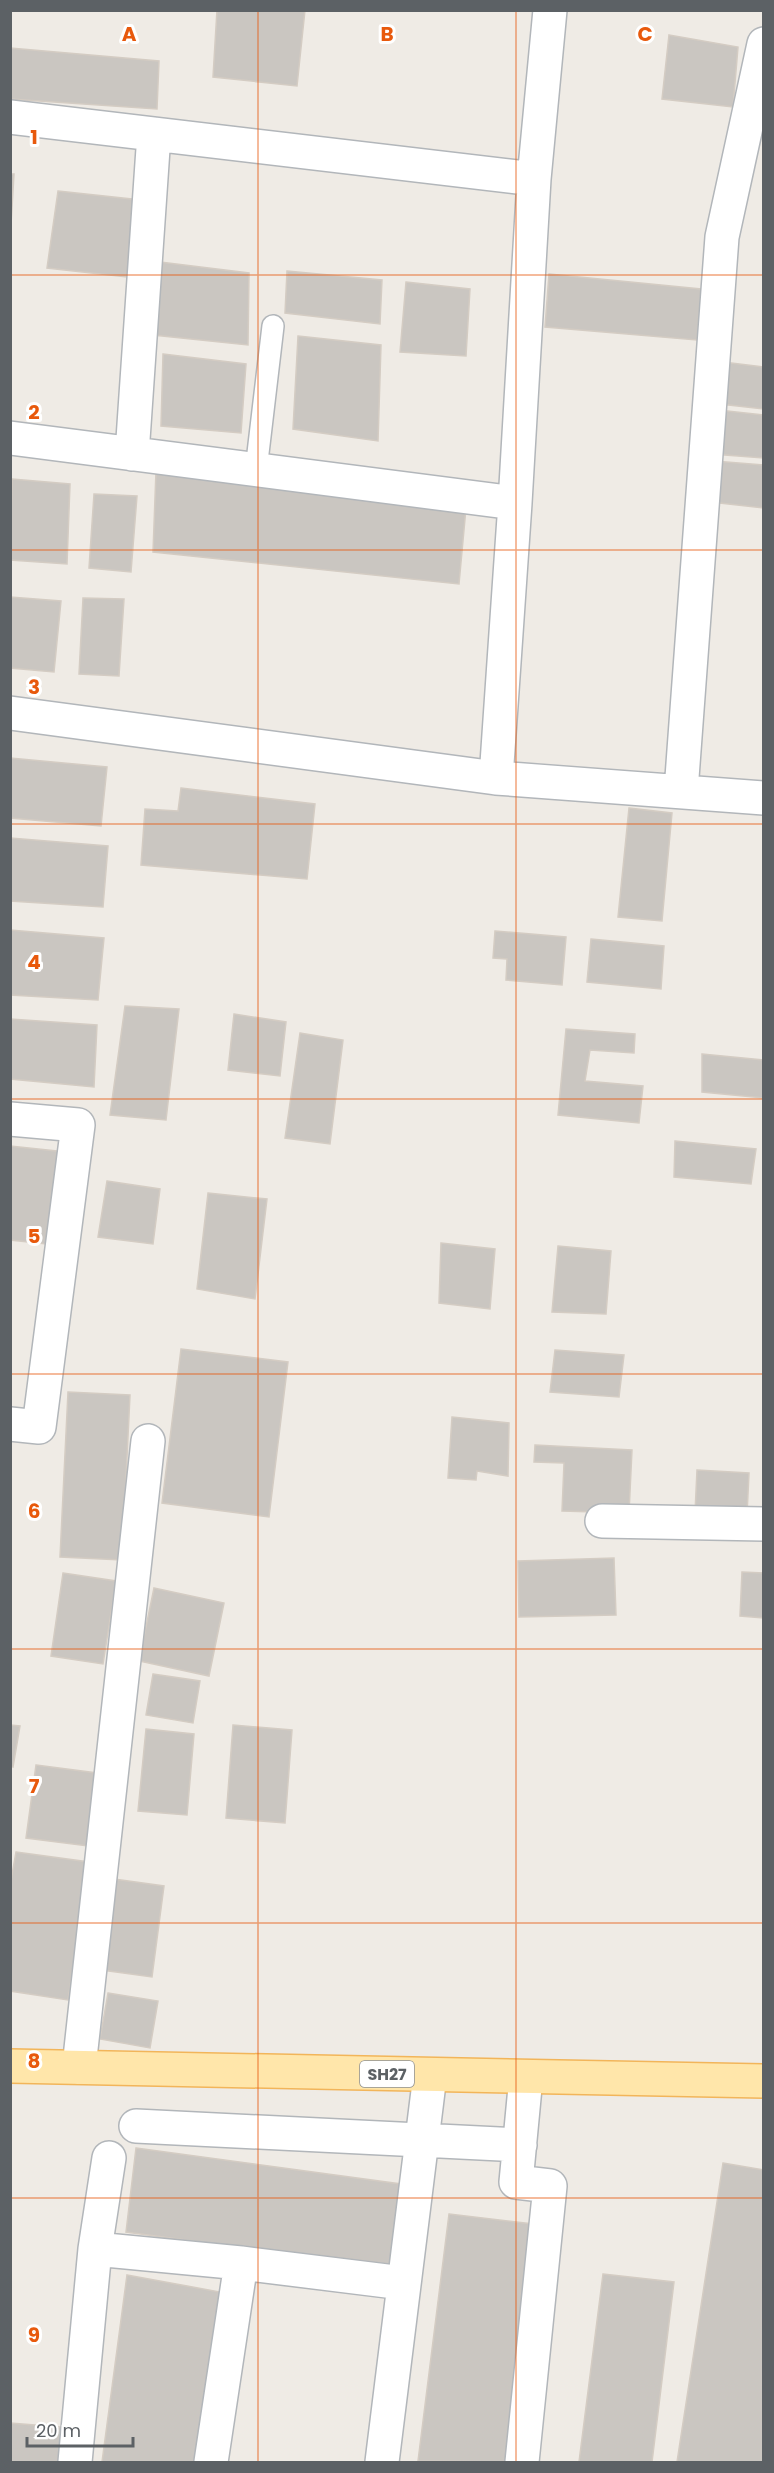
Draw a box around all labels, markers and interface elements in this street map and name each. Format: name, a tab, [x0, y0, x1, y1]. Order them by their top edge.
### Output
text: A	[122, 20, 137, 48]
text: B	[380, 20, 394, 48]
text: C	[637, 20, 653, 48]
text: 1	[30, 123, 38, 151]
text: 2	[28, 398, 40, 426]
text: 3	[28, 673, 40, 701]
text: 4	[27, 948, 41, 976]
text: 5	[28, 1222, 41, 1250]
text: 6	[28, 1497, 40, 1525]
text: 7	[29, 1772, 40, 1800]
text: 8	[28, 2047, 40, 2075]
road number: SH27	[360, 2061, 414, 2087]
text: 9	[28, 2321, 40, 2349]
scale bar	[27, 2410, 134, 2448]
text: 20 m	[36, 2418, 81, 2443]

